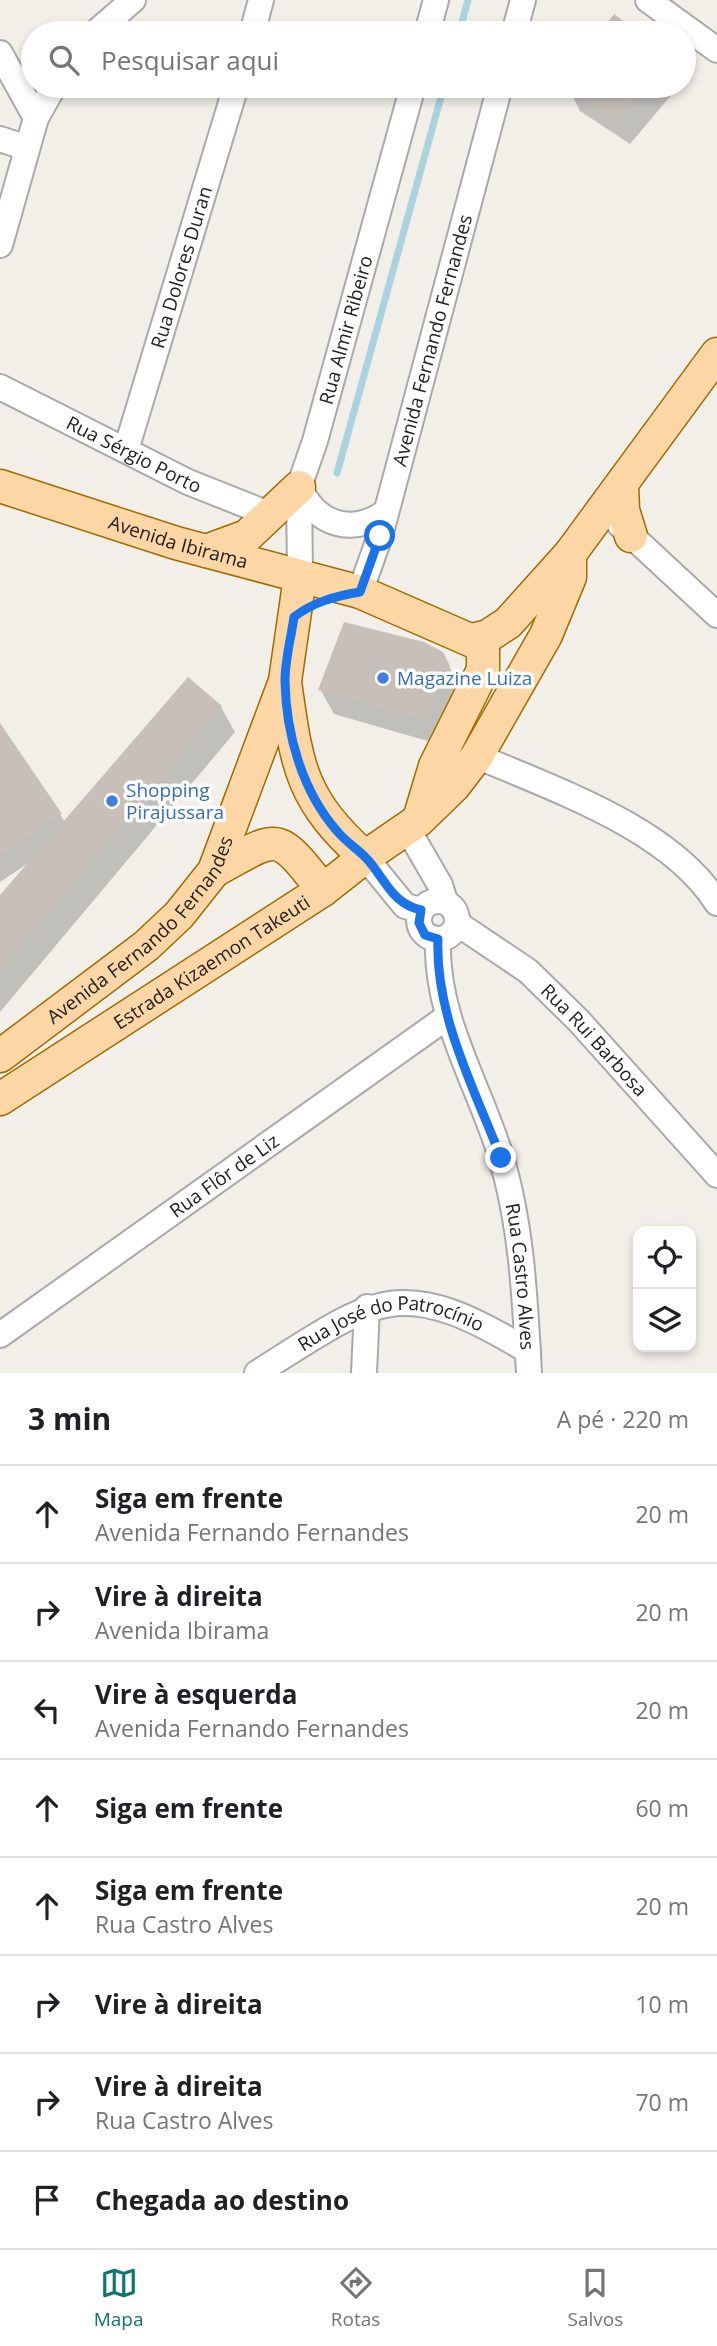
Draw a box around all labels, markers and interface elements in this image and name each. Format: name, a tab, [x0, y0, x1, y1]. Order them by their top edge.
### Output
search box	[21, 21, 696, 98]
icon: search	[45, 41, 83, 79]
text: Pesquisar aqui	[101, 42, 279, 78]
street label: Rua Dolores Duran	[144, 183, 218, 351]
street label: Avenida Fernando Fernandes	[386, 212, 478, 469]
street label: Rua Almir Ribeiro	[313, 252, 379, 407]
street label: Rua Sérgio Porto	[62, 410, 205, 499]
street label: Avenida Ibirama	[105, 509, 251, 575]
route start	[364, 520, 395, 551]
place label: Magazine Luiza	[397, 665, 532, 691]
marker: Magazine Luiza	[375, 670, 391, 686]
place label: Shopping Pirajussara	[126, 777, 224, 825]
marker: Shopping Pirajussara	[104, 793, 120, 809]
street label: Avenida Fernando Fernandes	[41, 832, 239, 1029]
street label: Estrada Kizaemon Takeuti	[108, 889, 315, 1035]
street label: Rua Rui Barbosa	[535, 978, 653, 1102]
street label: Rua Flôr de Liz	[164, 1128, 284, 1223]
route end	[485, 1142, 516, 1173]
street label: Rua Castro Alves	[500, 1201, 541, 1351]
map controls	[633, 1226, 696, 1352]
button: locate	[633, 1226, 696, 1289]
button: layers	[633, 1289, 696, 1352]
street label: Rua José do Patrocínio	[293, 1290, 489, 1357]
text: 3 min	[28, 1398, 111, 1439]
text: A pé · 220 m	[557, 1403, 689, 1435]
text: Siga em frente	[95, 1480, 283, 1516]
icon: ahead	[28, 1495, 66, 1533]
text: 20 m	[635, 1498, 689, 1530]
text: Avenida Fernando Fernandes	[95, 1516, 409, 1548]
text: Vire à direita	[95, 1578, 263, 1614]
icon: right	[28, 1593, 66, 1631]
text: 20 m	[635, 1596, 689, 1628]
text: Avenida Ibirama	[95, 1614, 269, 1646]
text: Vire à esquerda	[95, 1676, 297, 1712]
icon: left	[28, 1691, 66, 1729]
text: 20 m	[635, 1694, 689, 1726]
text: Avenida Fernando Fernandes	[95, 1712, 409, 1744]
icon: ahead	[28, 1789, 66, 1827]
text: Siga em frente	[95, 1790, 283, 1826]
text: 60 m	[635, 1792, 689, 1824]
text: Siga em frente	[95, 1872, 283, 1908]
icon: ahead	[28, 1887, 66, 1925]
text: 20 m	[635, 1890, 689, 1922]
text: Rua Castro Alves	[95, 1908, 273, 1940]
icon: right	[28, 1985, 66, 2023]
text: Vire à direita	[95, 1986, 263, 2022]
text: 10 m	[635, 1988, 689, 2020]
text: Vire à direita	[95, 2068, 263, 2104]
icon: right	[28, 2083, 66, 2121]
text: 70 m	[635, 2086, 689, 2118]
text: Rua Castro Alves	[95, 2104, 273, 2136]
icon: arrive	[28, 2181, 66, 2219]
text: Chegada ao destino	[95, 2182, 349, 2218]
tab: Mapa	[94, 2264, 143, 2332]
tab: Rotas	[331, 2264, 380, 2332]
tab: Salvos	[568, 2264, 623, 2332]

